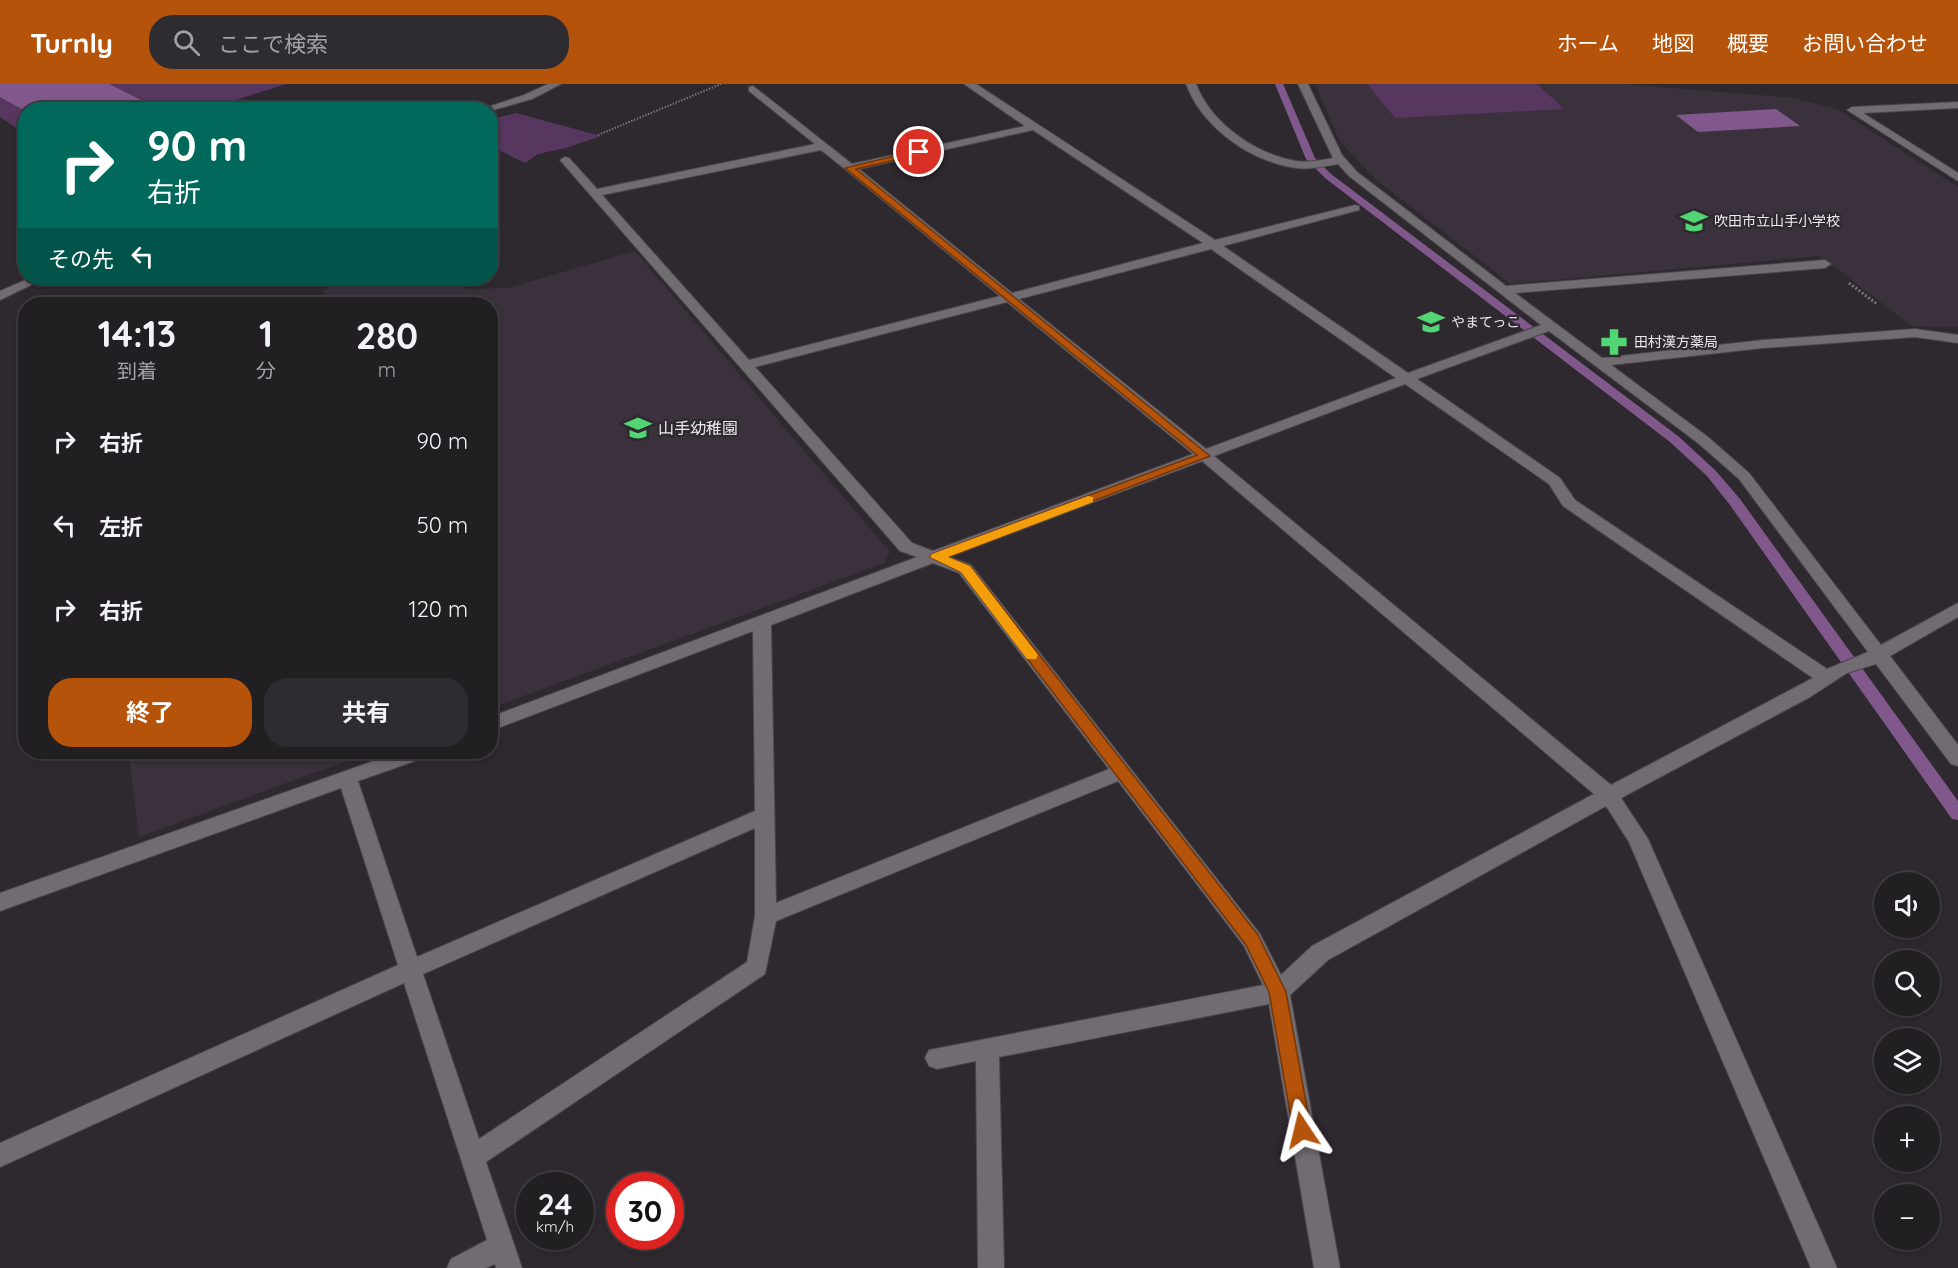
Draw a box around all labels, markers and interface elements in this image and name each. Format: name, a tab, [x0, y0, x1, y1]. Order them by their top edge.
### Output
search box	[149, 15, 569, 69]
text: Turnly	[30, 25, 113, 60]
icon: search	[170, 26, 203, 59]
text: ここで検索	[218, 30, 328, 58]
text: ホーム	[1557, 30, 1619, 56]
text: 地図	[1652, 30, 1694, 56]
text: 概要	[1727, 30, 1769, 56]
text: お問い合わせ	[1802, 30, 1928, 56]
text: 90 m	[147, 119, 247, 172]
icon: right	[48, 126, 126, 204]
pin	[893, 126, 944, 177]
icon: arrive	[902, 135, 935, 168]
text: 右折	[147, 175, 201, 209]
school or university icon: 吹田市立山手小学校	[1679, 206, 1709, 236]
place label: 吹田市立山手小学校	[1714, 212, 1840, 230]
icon: left	[126, 240, 159, 273]
text: その先	[48, 245, 114, 273]
school or university icon: やまてっこ	[1416, 307, 1446, 337]
text: 14:13	[98, 311, 176, 356]
text: 1	[259, 311, 273, 356]
text: 280	[356, 313, 418, 358]
place label: やまてっこ	[1451, 313, 1520, 331]
pharmacy icon: 田村漢方薬局	[1599, 327, 1629, 357]
place label: 田村漢方薬局	[1634, 333, 1718, 351]
text: m	[378, 357, 396, 382]
text: 到着	[117, 358, 157, 383]
text: 分	[256, 358, 276, 383]
school or university icon: 山手幼稚園	[623, 413, 653, 443]
place label: 山手幼稚園	[658, 418, 738, 438]
icon: right	[48, 425, 81, 458]
text: 90 m	[417, 427, 468, 455]
text: 右折	[99, 429, 143, 457]
icon: left	[48, 509, 81, 542]
text: 50 m	[417, 511, 468, 539]
text: 左折	[99, 513, 143, 541]
icon: right	[48, 593, 81, 626]
text: 120 m	[409, 595, 468, 623]
text: 右折	[99, 597, 143, 625]
button: 終了	[48, 678, 252, 747]
button: 共有	[264, 678, 468, 747]
map controls	[1874, 872, 1940, 1250]
button: sound	[1874, 872, 1940, 938]
button: search	[1874, 950, 1940, 1016]
button: layers	[1874, 1028, 1940, 1094]
position arrow	[1270, 1098, 1334, 1162]
button: +	[1874, 1106, 1940, 1172]
speed limit sign: 30	[606, 1172, 684, 1250]
button: −	[1874, 1184, 1940, 1250]
text: 24	[538, 1185, 572, 1223]
text: km/h	[536, 1217, 574, 1236]

